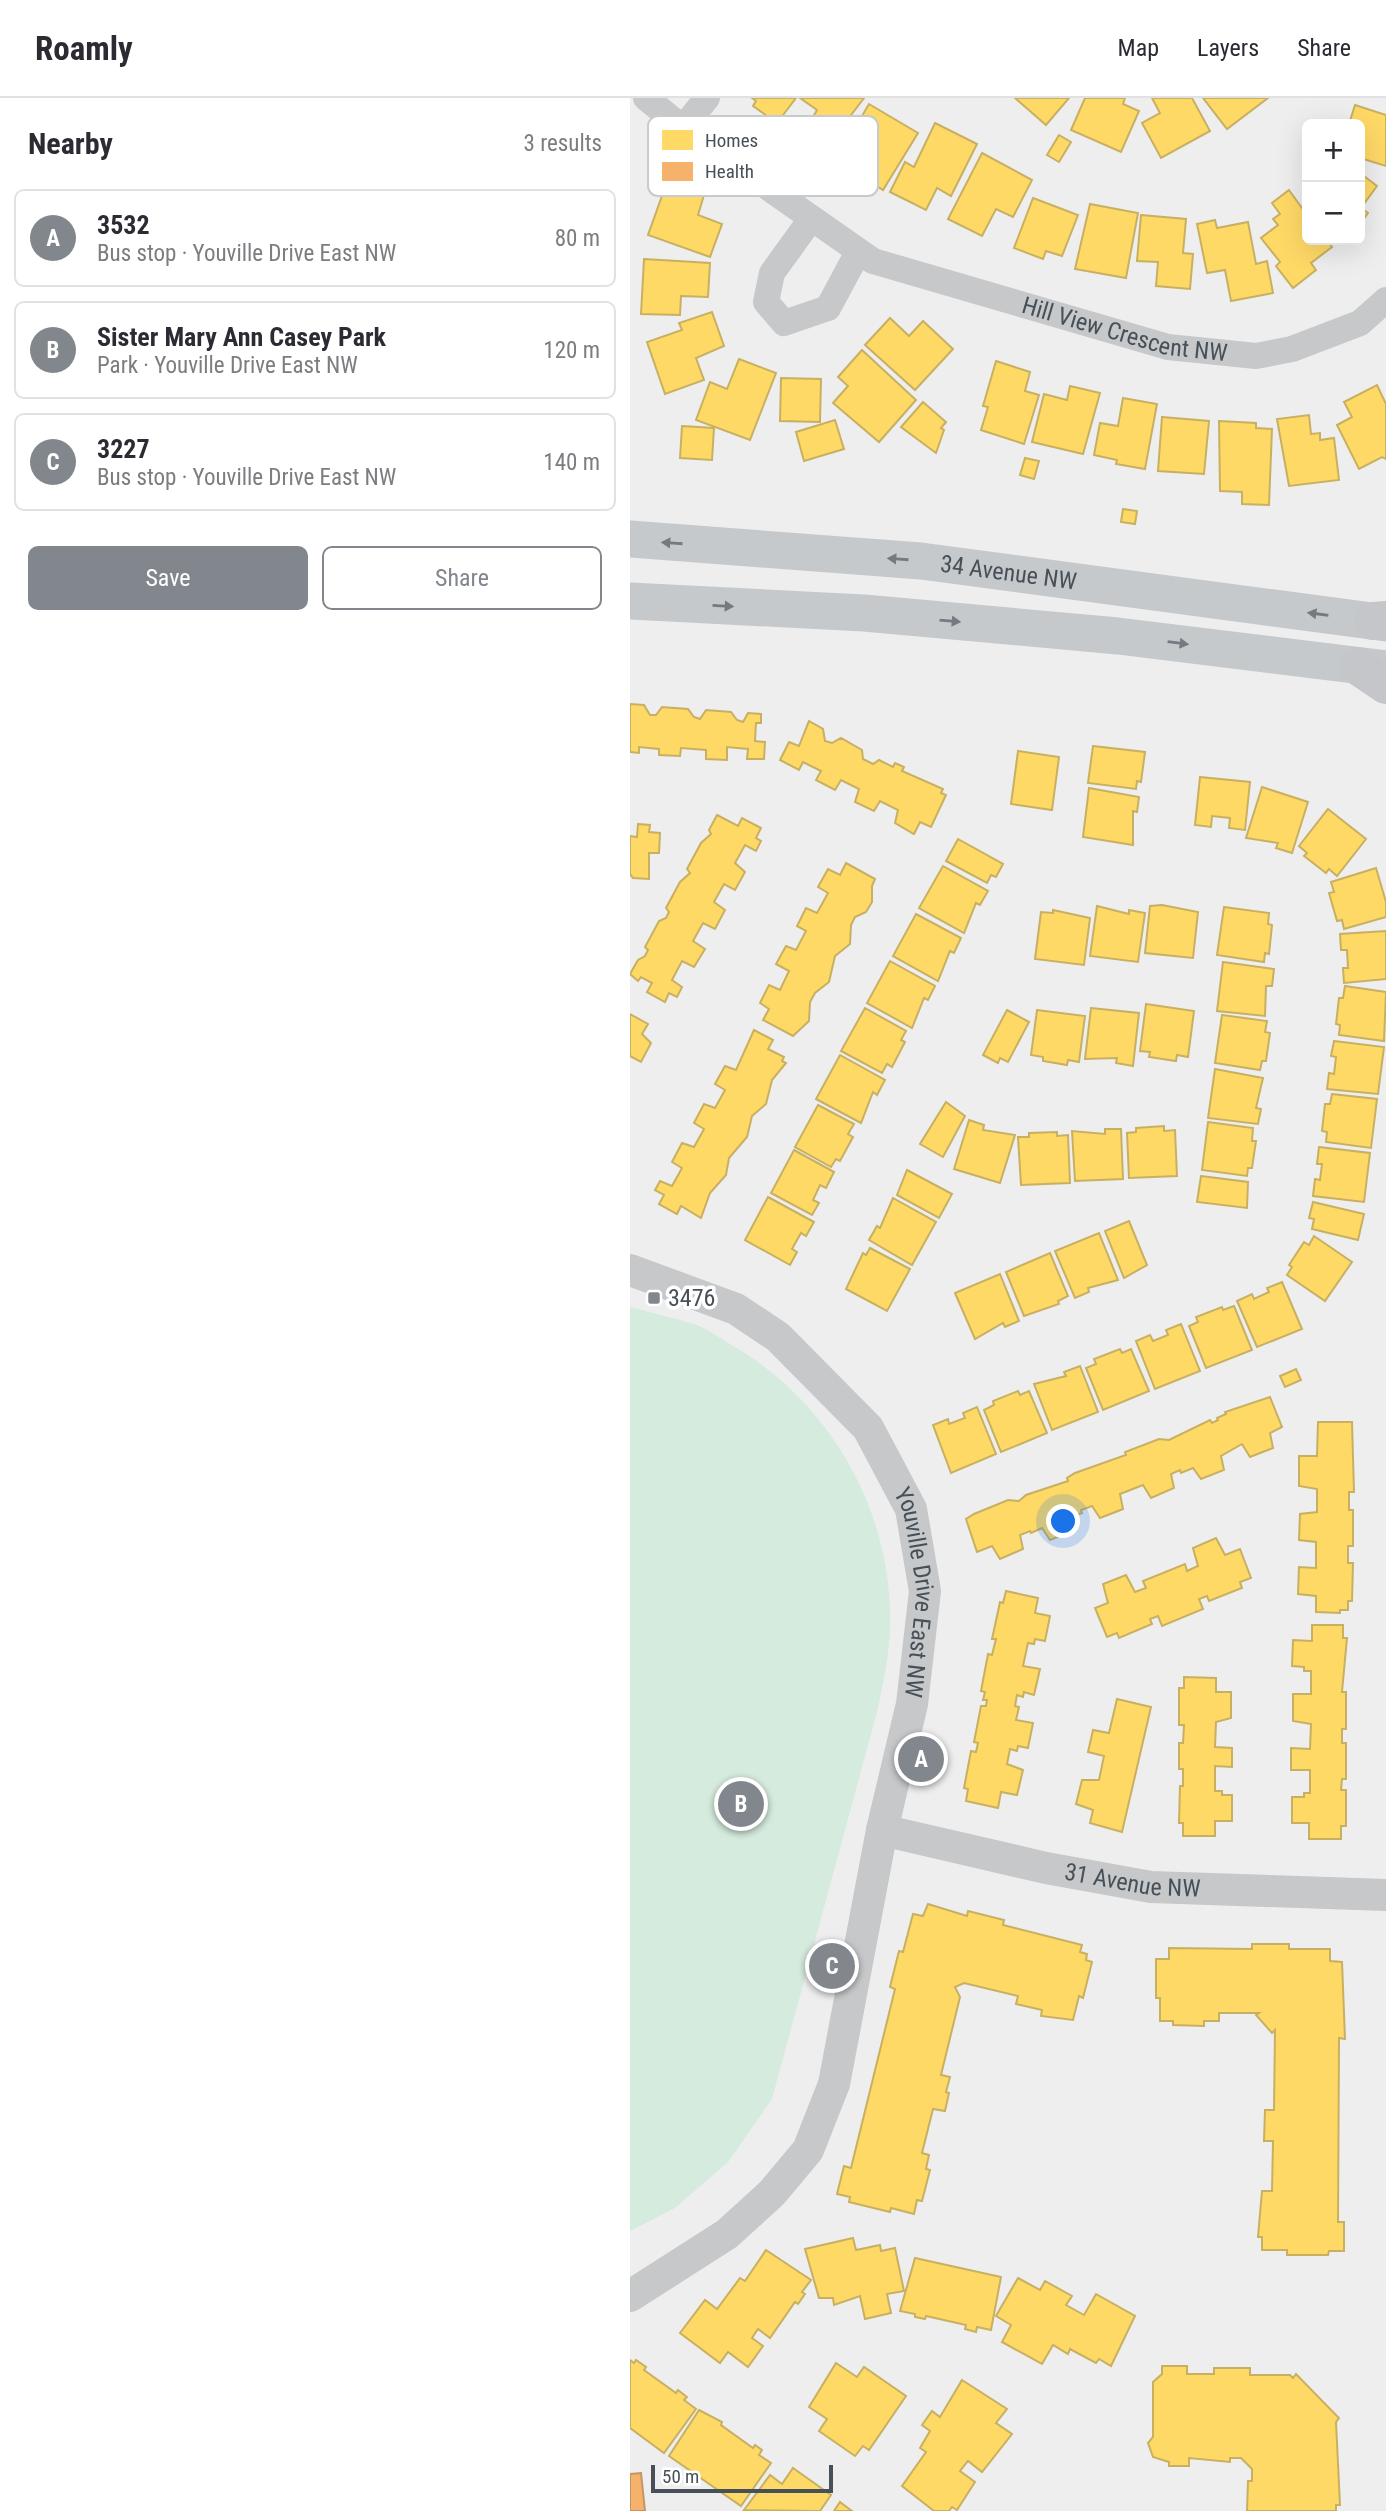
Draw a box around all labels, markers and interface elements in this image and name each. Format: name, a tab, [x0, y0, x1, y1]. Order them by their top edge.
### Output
text: Roamly	[35, 29, 133, 68]
text: Map	[1118, 34, 1159, 62]
text: Layers	[1197, 34, 1259, 62]
text: Share	[1297, 34, 1351, 62]
legend	[648, 116, 878, 196]
map controls	[1302, 119, 1365, 245]
button: +	[1302, 119, 1365, 182]
text: Nearby	[28, 126, 113, 161]
text: Homes	[705, 129, 758, 152]
text: 3 results	[524, 130, 602, 157]
text: Health	[705, 160, 754, 183]
button: −	[1302, 182, 1365, 245]
text: 3532	[97, 210, 150, 240]
text: A	[46, 225, 60, 252]
text: 80 m	[555, 225, 600, 252]
text: Bus stop · Youville Drive East NW	[97, 240, 396, 267]
street label: Hill View Crescent NW	[1019, 291, 1229, 367]
text: Sister Mary Ann Casey Park	[97, 322, 386, 352]
text: B	[47, 337, 59, 364]
text: 120 m	[543, 337, 600, 364]
text: Park · Youville Drive East NW	[97, 352, 358, 379]
text: 3227	[97, 434, 150, 464]
text: C	[46, 449, 60, 476]
text: 140 m	[543, 449, 600, 476]
text: Bus stop · Youville Drive East NW	[97, 464, 396, 491]
one-way arrow	[660, 537, 682, 548]
button: Save	[28, 546, 308, 610]
button: Share	[322, 546, 602, 610]
street label: 34 Avenue NW	[939, 550, 1078, 596]
one-way arrow	[887, 554, 909, 565]
one-way arrow	[712, 600, 734, 611]
one-way arrow	[1307, 608, 1329, 619]
one-way arrow	[939, 616, 961, 627]
one-way arrow	[1167, 638, 1189, 649]
place label: 3476	[668, 1284, 715, 1312]
marker: 3476	[646, 1290, 662, 1306]
street label: Youville Drive East NW	[888, 1483, 939, 1699]
your location	[1046, 1504, 1080, 1538]
pin: A	[898, 1733, 944, 1785]
pin: B	[718, 1778, 764, 1830]
street label: 31 Avenue NW	[1062, 1858, 1201, 1903]
pin: C	[809, 1940, 855, 1992]
scale bar	[651, 2462, 833, 2494]
text: 50 m	[662, 2465, 699, 2488]

